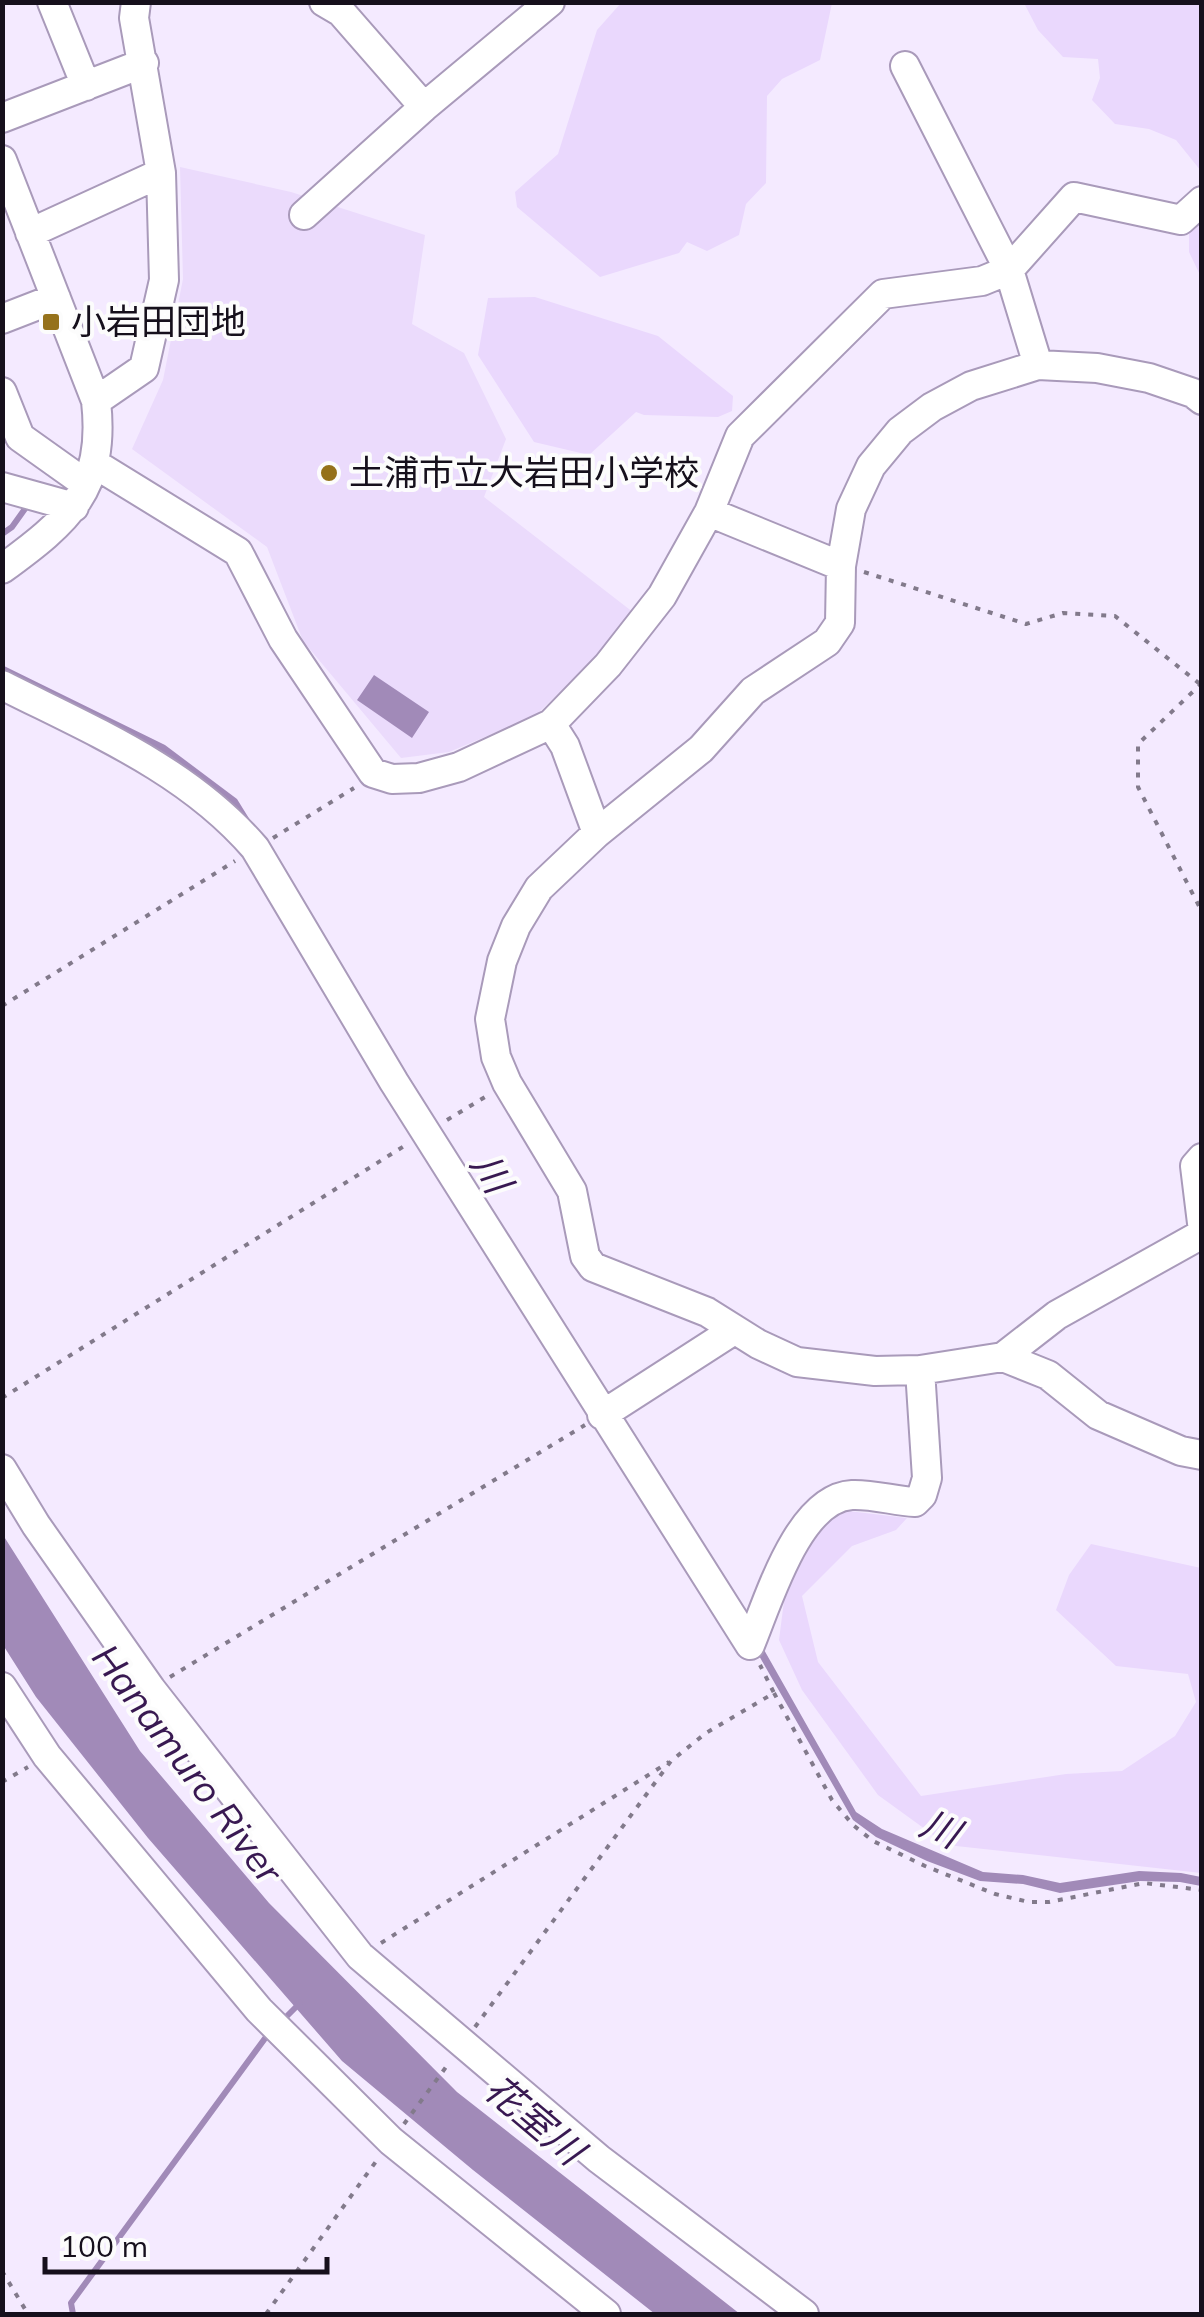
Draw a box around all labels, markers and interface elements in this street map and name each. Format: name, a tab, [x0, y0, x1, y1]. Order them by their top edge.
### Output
place label: 小岩田団地	[71, 299, 246, 343]
marker: 小岩田団地	[40, 311, 62, 333]
place label: 土浦市立大岩田小学校	[349, 450, 699, 494]
marker: 土浦市立大岩田小学校	[318, 462, 340, 484]
water label: 川	[461, 1144, 524, 1205]
water label: Hanamuro River	[82, 1634, 295, 1894]
water label: 川	[914, 1799, 971, 1859]
water label: 花室川	[476, 2064, 597, 2177]
scale bar	[45, 2212, 328, 2274]
text: 100 m	[60, 2227, 148, 2265]

